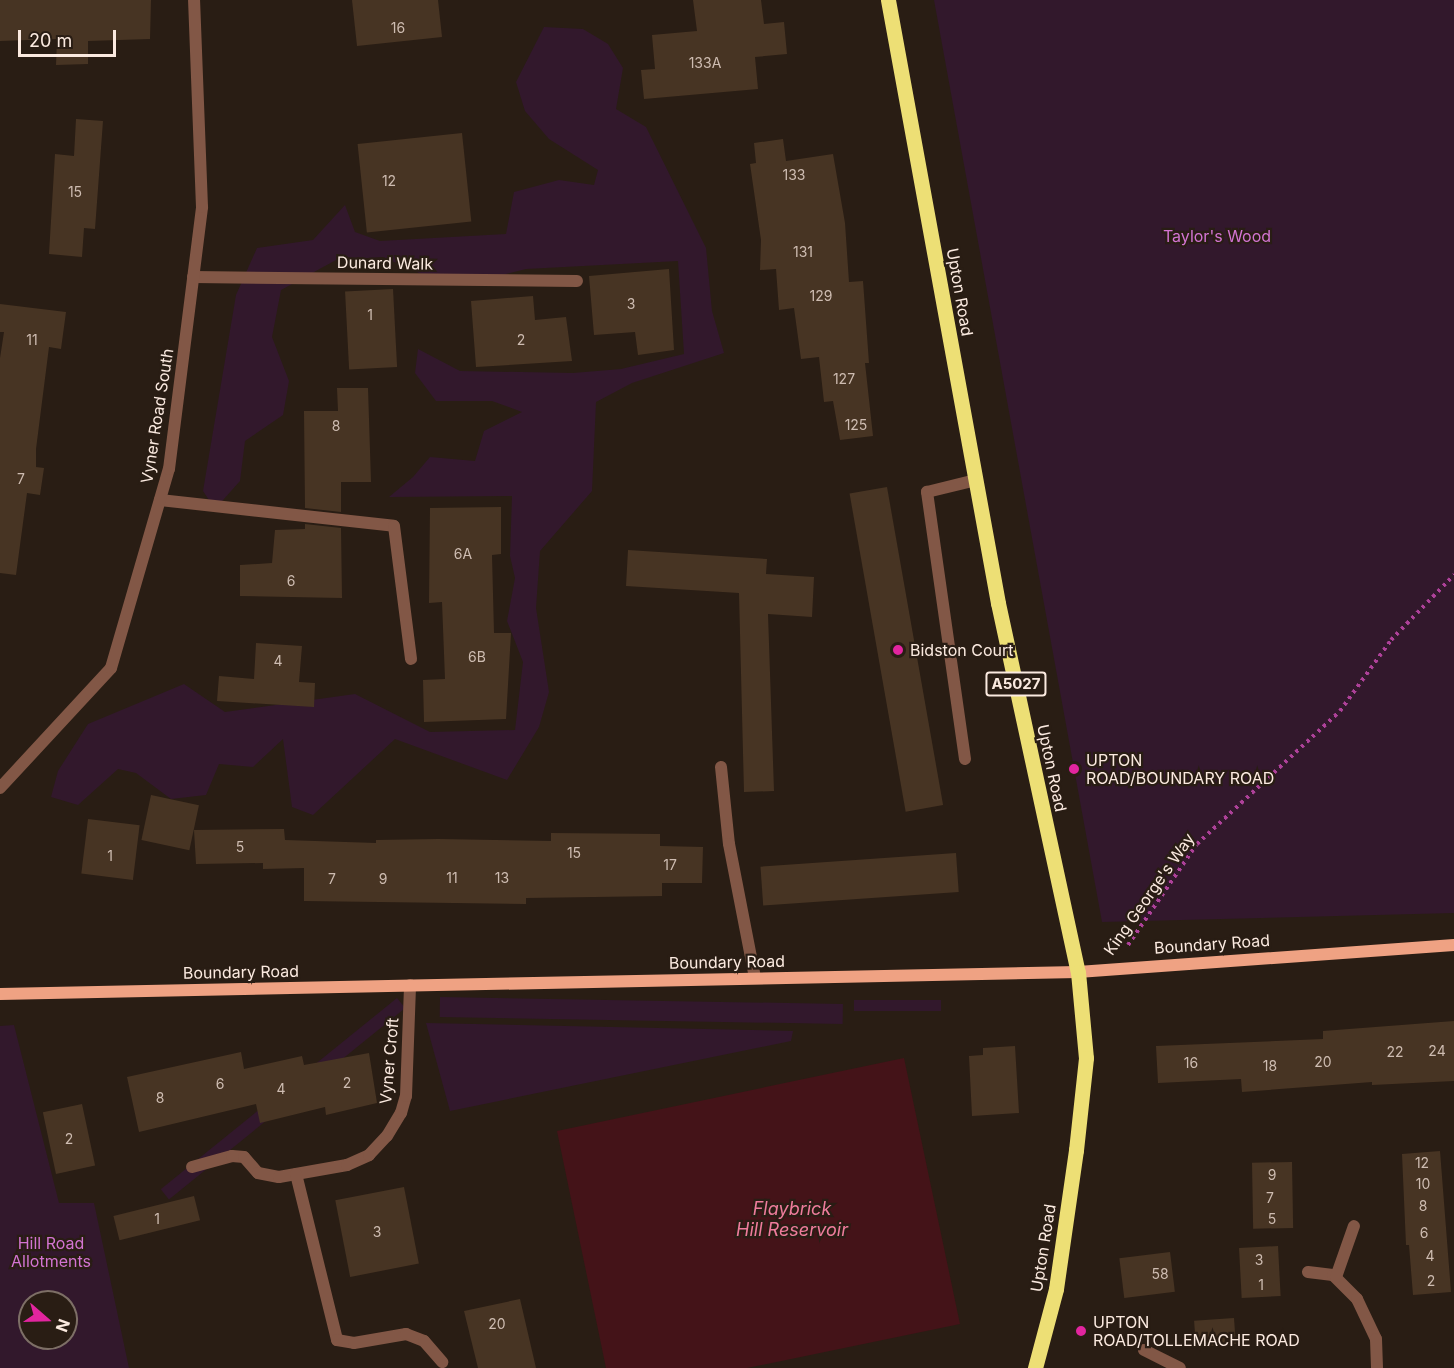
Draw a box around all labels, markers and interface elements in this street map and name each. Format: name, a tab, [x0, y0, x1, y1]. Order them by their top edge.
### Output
scale bar	[21, 18, 118, 56]
house number: 16	[391, 20, 405, 36]
text: 20 m	[29, 30, 72, 51]
house number: 133A	[689, 55, 721, 71]
house number: 133	[783, 167, 805, 183]
house number: 12	[382, 173, 396, 189]
house number: 15	[68, 184, 82, 200]
park label: Taylor's Wood	[1163, 226, 1271, 246]
house number: 131	[793, 244, 813, 260]
street label: Upton Road	[943, 247, 977, 337]
street label: Dunard Walk	[337, 253, 433, 273]
house number: 129	[810, 288, 832, 304]
house number: 3	[627, 296, 635, 312]
house number: 1	[367, 307, 373, 323]
house number: 11	[26, 332, 38, 348]
house number: 2	[517, 332, 525, 348]
street label: Vyner Road South	[137, 347, 177, 485]
house number: 127	[833, 371, 855, 387]
house number: 125	[845, 417, 867, 433]
house number: 8	[332, 418, 340, 434]
house number: 7	[17, 471, 25, 487]
house number: 6A	[454, 546, 472, 562]
house number: 6	[287, 573, 295, 589]
place label: Bidston Court	[910, 640, 1013, 660]
marker: Bidston Court	[891, 643, 905, 657]
house number: 6B	[468, 649, 486, 665]
house number: 4	[273, 653, 283, 669]
road number: A5027	[984, 672, 1048, 696]
street label: Upton Road	[1033, 723, 1071, 813]
place label: UPTON ROAD/BOUNDARY ROAD	[1086, 750, 1274, 788]
marker: UPTON ROAD/BOUNDARY ROAD	[1067, 762, 1081, 776]
street label: King George's Way	[1100, 829, 1198, 959]
house number: 5	[236, 839, 244, 855]
house number: 15	[567, 845, 581, 861]
house number: 1	[107, 848, 113, 864]
house number: 17	[663, 857, 677, 873]
house number: 11	[446, 870, 458, 886]
house number: 13	[495, 870, 509, 886]
house number: 7	[328, 871, 336, 887]
house number: 9	[379, 871, 387, 887]
street label: Boundary Road	[1153, 930, 1271, 958]
street label: Boundary Road	[669, 951, 785, 973]
street label: Boundary Road	[183, 961, 299, 983]
street label: Vyner Croft	[376, 1017, 402, 1105]
house number: 24	[1428, 1043, 1446, 1059]
house number: 22	[1386, 1044, 1404, 1060]
house number: 20	[1314, 1054, 1332, 1070]
house number: 16	[1184, 1055, 1198, 1071]
house number: 18	[1263, 1058, 1277, 1074]
house number: 2	[343, 1075, 351, 1091]
house number: 6	[216, 1076, 224, 1092]
house number: 4	[276, 1081, 286, 1097]
house number: 8	[156, 1090, 164, 1106]
house number: 2	[65, 1131, 73, 1147]
house number: 12	[1415, 1155, 1429, 1171]
house number: 9	[1268, 1167, 1276, 1183]
house number: 10	[1416, 1176, 1430, 1192]
house number: 7	[1266, 1190, 1274, 1206]
house number: 8	[1419, 1198, 1427, 1214]
water label: Flaybrick Hill Reservoir	[736, 1199, 848, 1242]
street label: Upton Road	[1027, 1203, 1059, 1293]
house number: 1	[154, 1211, 160, 1227]
house number: 5	[1268, 1211, 1276, 1227]
house number: 3	[373, 1224, 381, 1240]
house number: 6	[1420, 1225, 1428, 1241]
park label: Hill Road Allotments	[11, 1233, 91, 1271]
house number: 4	[1425, 1248, 1435, 1264]
house number: 3	[1255, 1252, 1263, 1268]
house number: 58	[1151, 1266, 1169, 1282]
house number: 2	[1427, 1273, 1435, 1289]
house number: 1	[1258, 1277, 1264, 1293]
north arrow	[18, 1290, 78, 1350]
place label: UPTON ROAD/TOLLEMACHE ROAD	[1093, 1312, 1300, 1350]
text: N	[52, 1316, 75, 1335]
house number: 20	[488, 1316, 506, 1332]
marker: UPTON ROAD/TOLLEMACHE ROAD	[1074, 1324, 1088, 1338]

